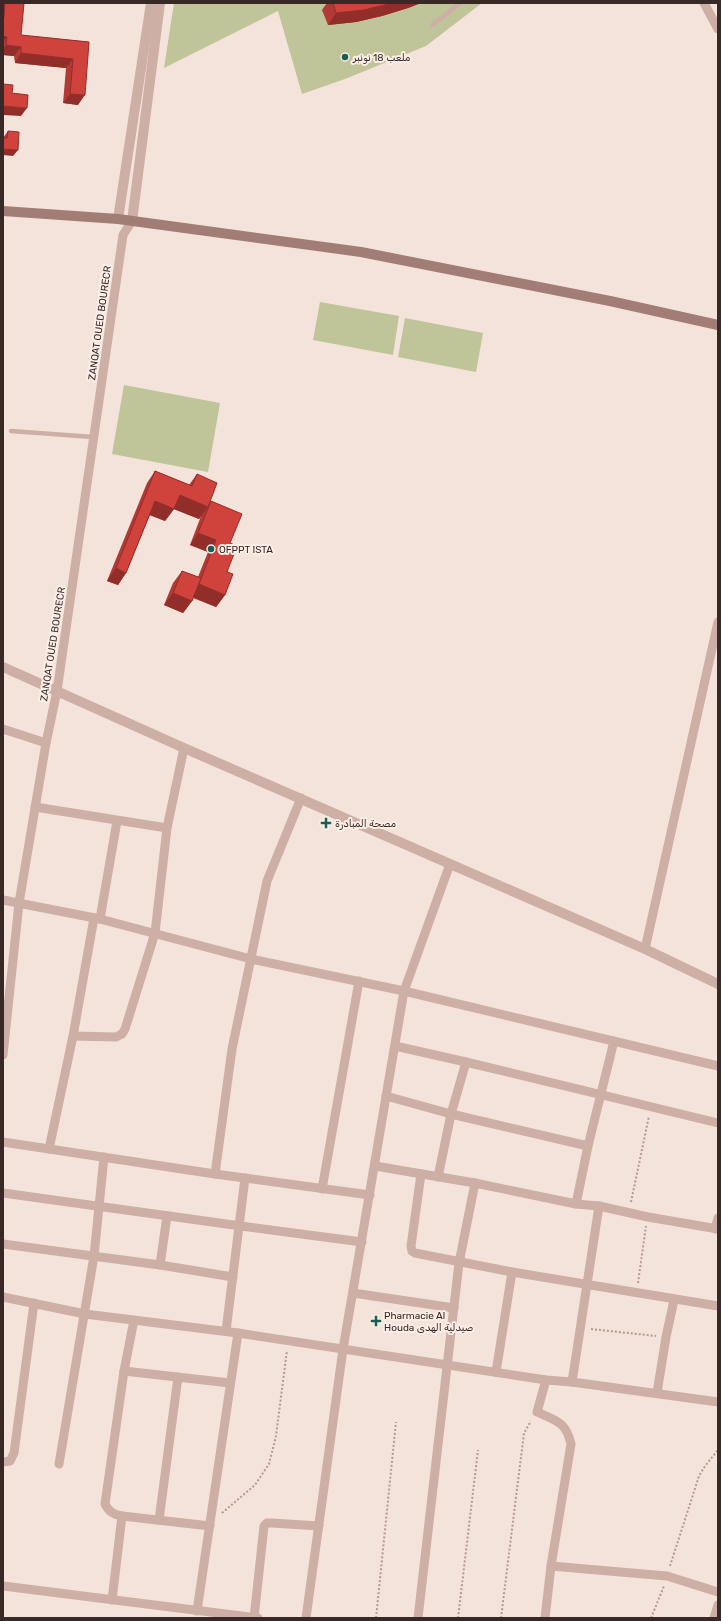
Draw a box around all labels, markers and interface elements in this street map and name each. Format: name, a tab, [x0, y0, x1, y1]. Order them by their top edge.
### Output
marker: ملعب 18 نونبر	[340, 52, 350, 62]
place label: ملعب 18 نونبر	[352, 52, 411, 64]
street label: ZANQAT OUED BOURECR	[86, 265, 114, 381]
marker: OFPPT ISTA	[206, 544, 216, 554]
place label: OFPPT ISTA	[219, 544, 273, 556]
street label: ZANQAT OUED BOURECR	[38, 586, 68, 702]
marker: مصحة المبادرة	[320, 817, 332, 829]
place label: مصحة المبادرة	[335, 818, 396, 830]
place label: Pharmacie Al Houda صيدلية الهدى	[384, 1310, 473, 1334]
marker: Pharmacie Al Houda صيدلية الهدى	[371, 1316, 381, 1326]

